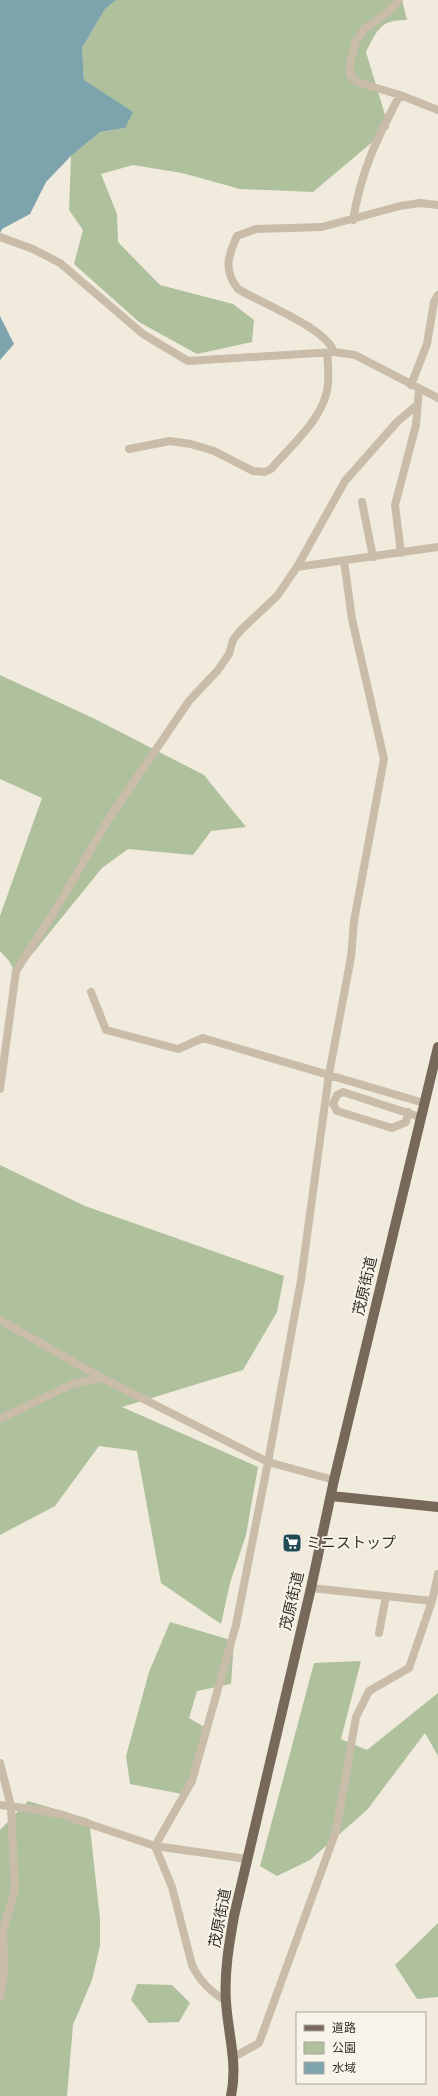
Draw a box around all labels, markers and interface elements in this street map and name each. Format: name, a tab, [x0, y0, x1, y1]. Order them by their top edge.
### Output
street label: 茂原街道	[349, 1255, 381, 1317]
supermarket icon: ミニストップ	[281, 1532, 303, 1554]
place label: ミニストップ	[306, 1533, 396, 1552]
street label: 茂原街道	[276, 1570, 308, 1632]
street label: 茂原街道	[204, 1887, 235, 1949]
legend	[296, 2012, 426, 2084]
text: 道路	[332, 2020, 356, 2036]
text: 公園	[332, 2040, 356, 2056]
text: 水域	[332, 2060, 356, 2076]

